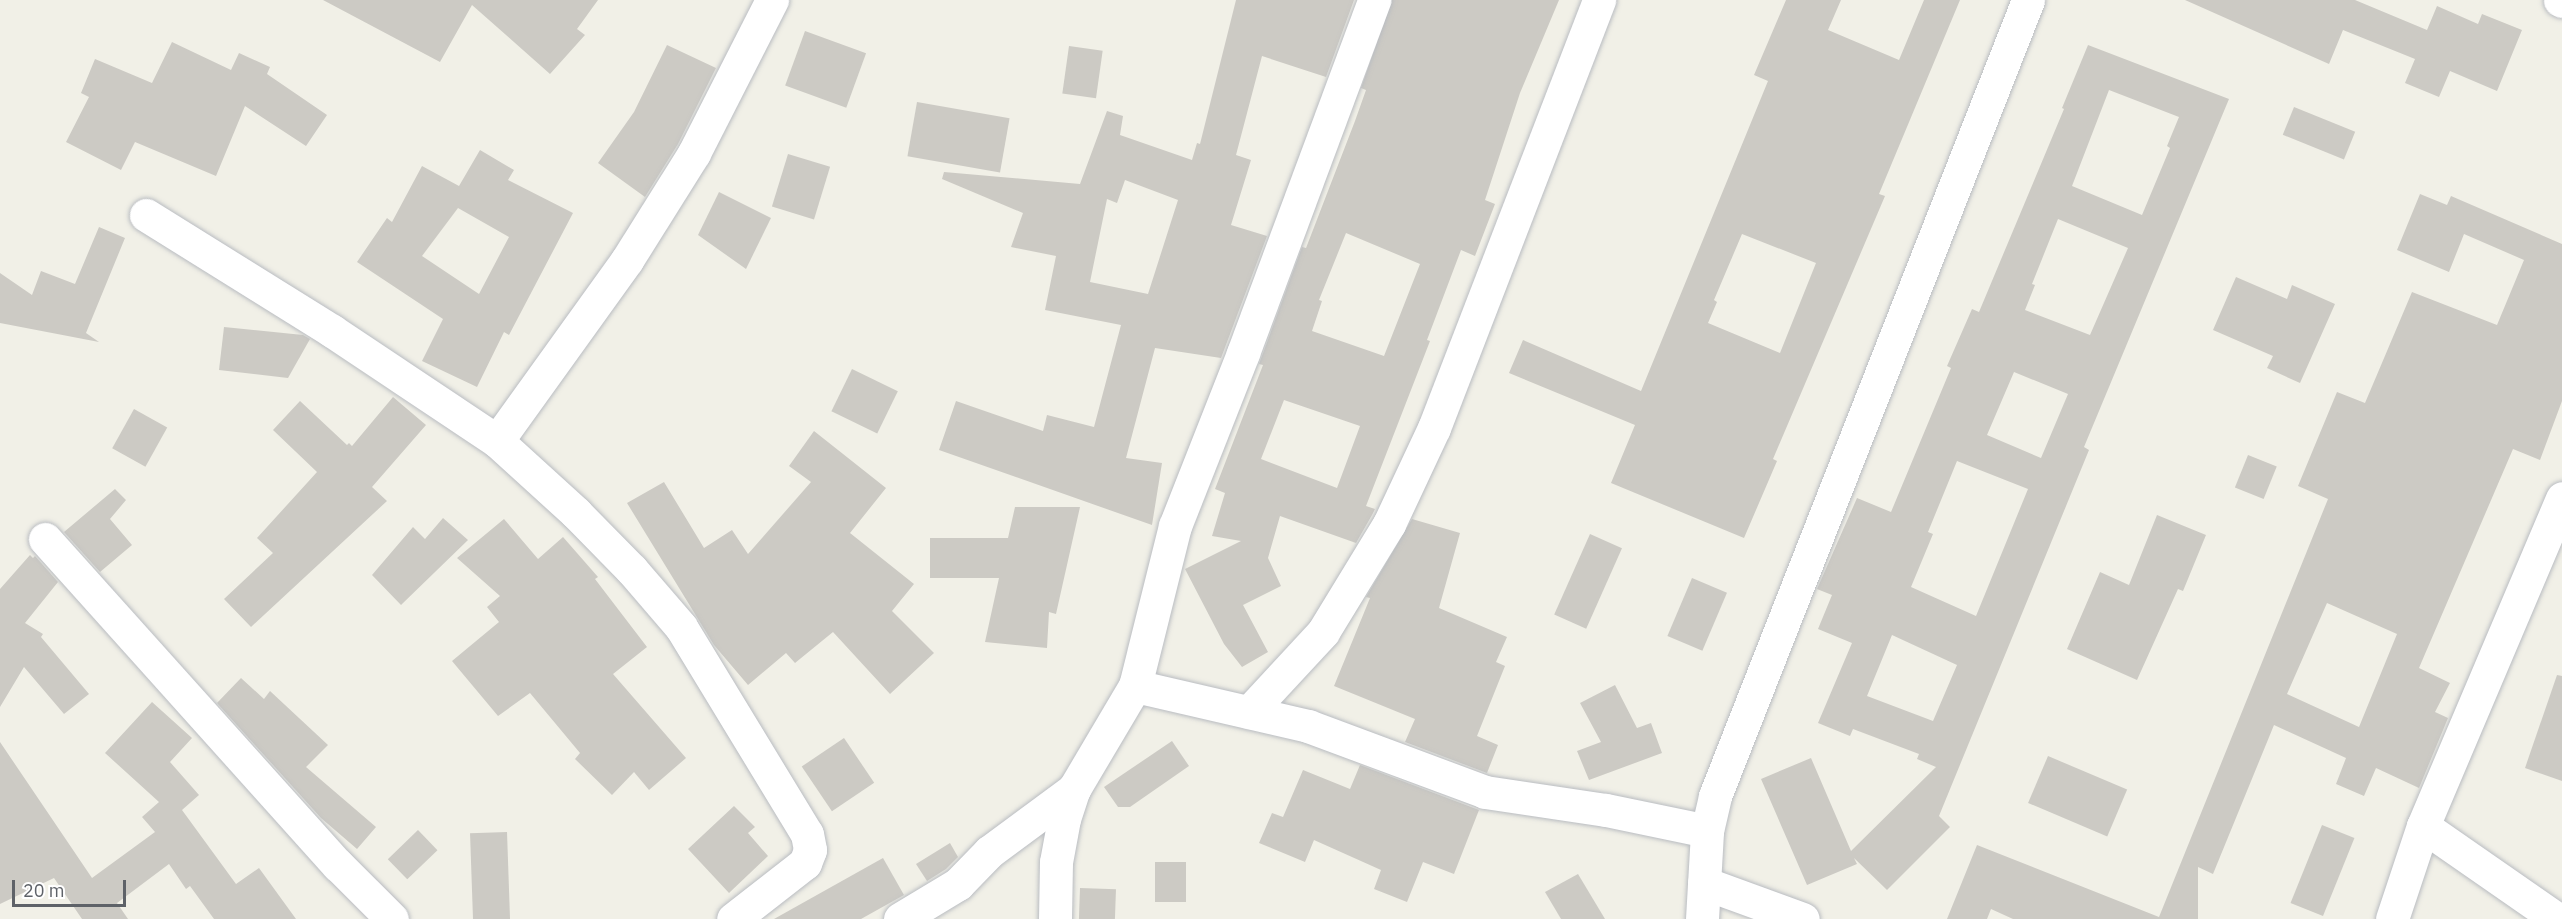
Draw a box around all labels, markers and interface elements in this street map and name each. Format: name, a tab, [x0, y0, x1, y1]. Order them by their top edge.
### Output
scale bar	[15, 868, 129, 906]
text: 20 m	[23, 879, 65, 902]

